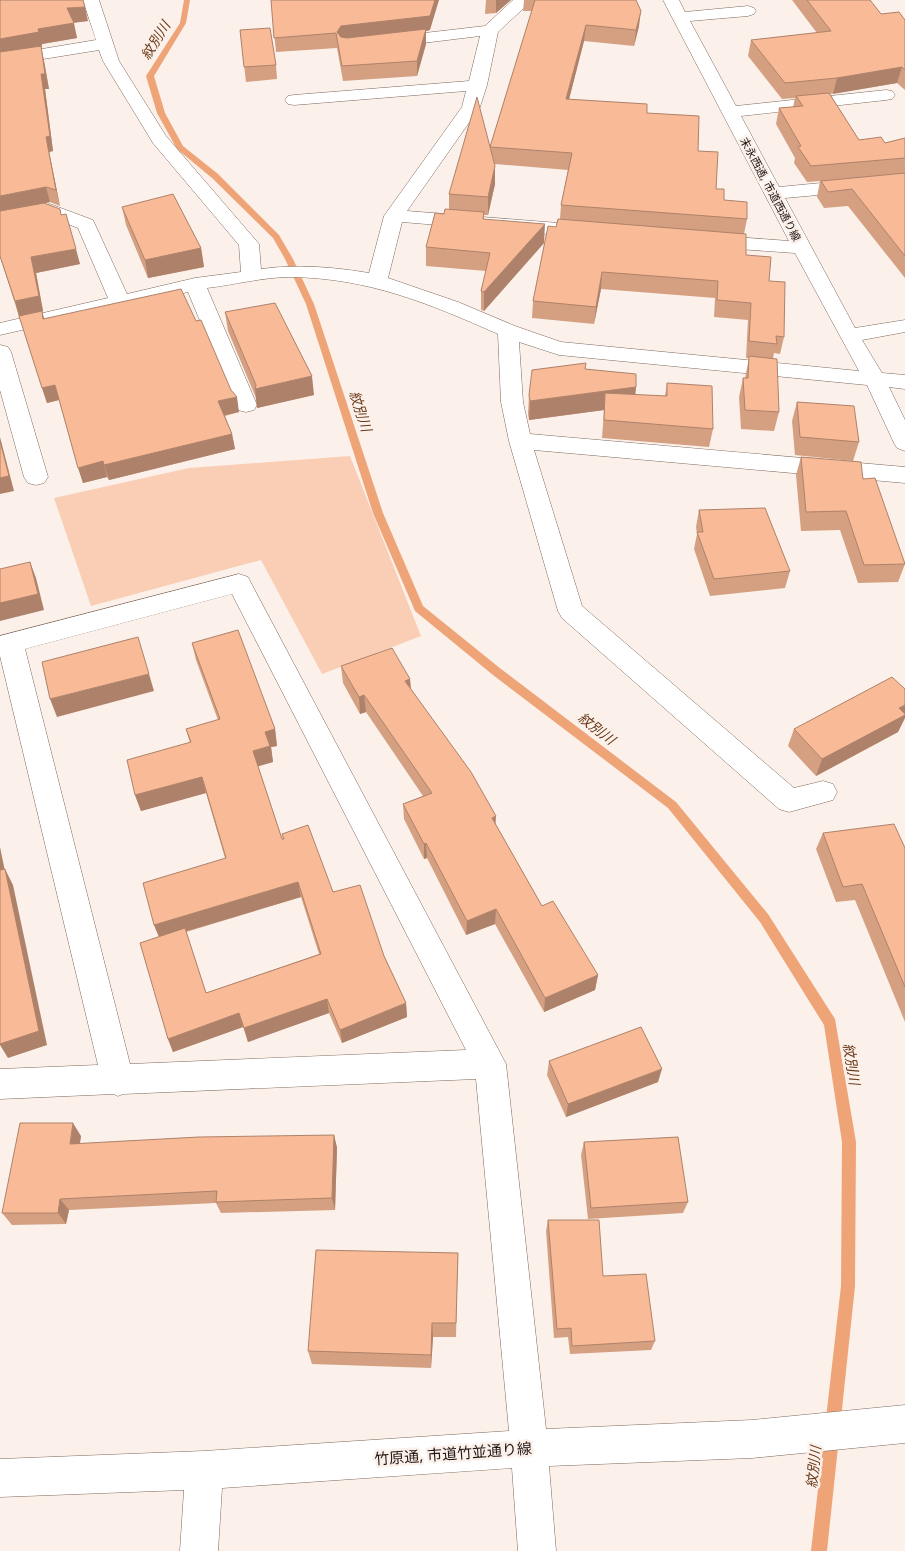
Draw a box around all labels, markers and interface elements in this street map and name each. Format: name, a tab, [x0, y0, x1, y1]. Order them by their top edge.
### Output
water label: 紋別川	[136, 15, 175, 63]
street label: 末永西通, 市道西通り線	[737, 134, 805, 244]
water label: 紋別川	[345, 388, 377, 436]
water label: 紋別川	[575, 708, 621, 750]
water label: 紋別川	[839, 1042, 865, 1088]
street label: 竹原通, 市道竹並通り線	[374, 1438, 532, 1468]
water label: 紋別川	[801, 1443, 825, 1489]

